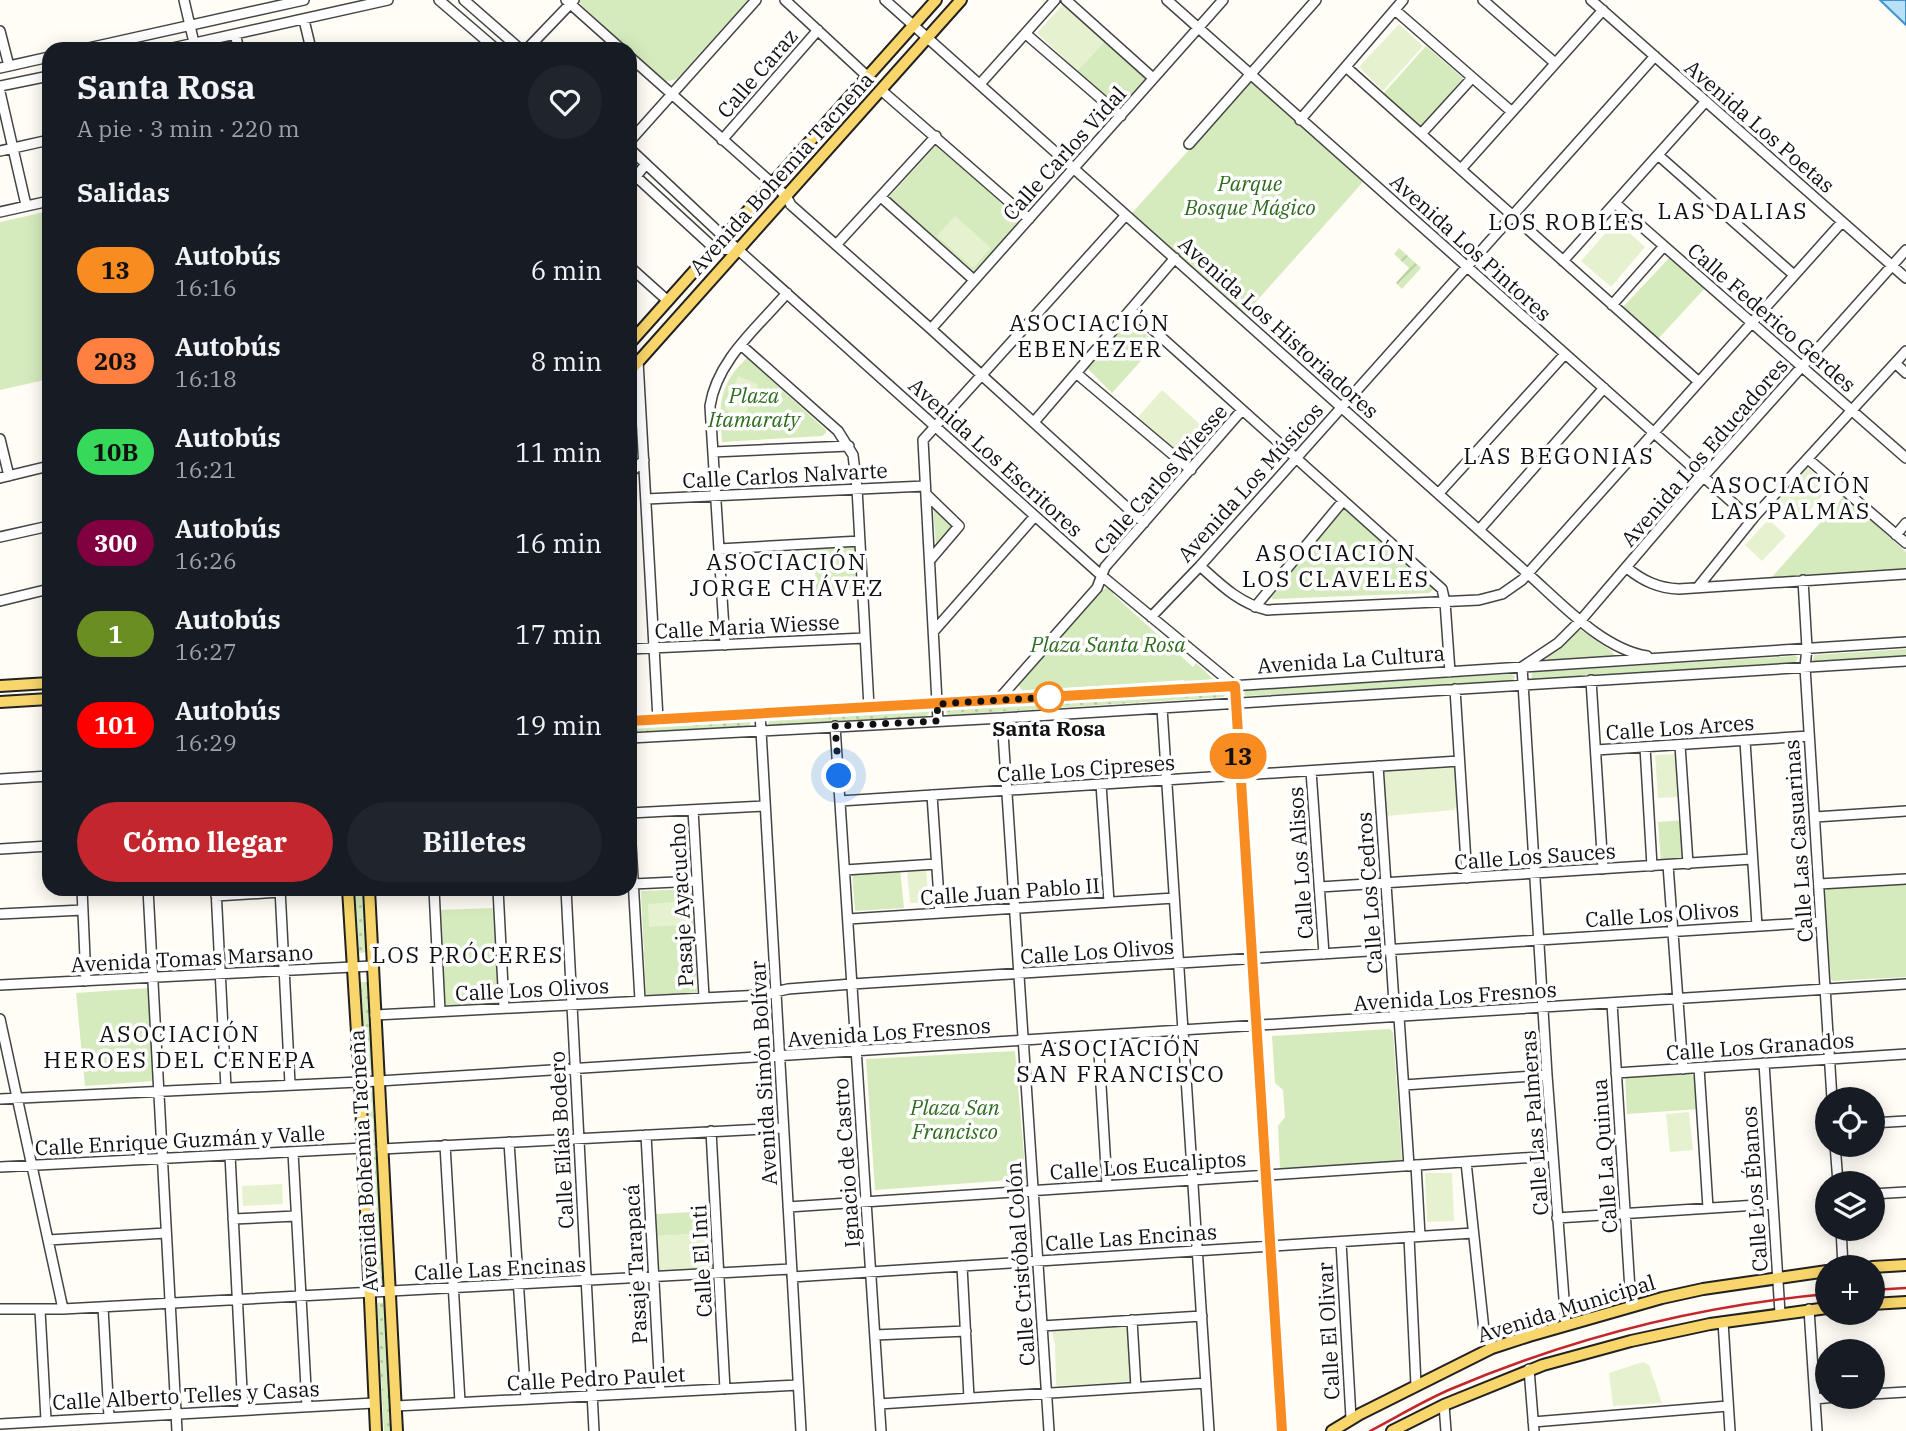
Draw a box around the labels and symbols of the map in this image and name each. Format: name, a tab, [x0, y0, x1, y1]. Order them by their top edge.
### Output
street label: Calle Caraz	[710, 22, 804, 124]
street label: Avenida Los Poetas	[1679, 53, 1841, 199]
street label: Avenida Bohemia Tacneña	[683, 66, 879, 280]
street label: Calle Carlos Vidal	[996, 80, 1132, 226]
street label: Avenida Los Pintores	[1384, 167, 1558, 327]
park label: Parque Bosque Mágico	[1183, 169, 1316, 221]
district label: LAS DALIAS	[1658, 195, 1808, 225]
district label: LOS ROBLES	[1488, 206, 1646, 236]
street label: Avenida Los Historiadores	[1173, 230, 1385, 424]
street label: Calle Federico Gerdes	[1682, 236, 1862, 398]
district label: ASOCIACIÓN EBEN EZER	[1009, 307, 1171, 363]
street label: Avenida Los Educadores	[1614, 352, 1794, 552]
street label: Avenida Los Escritores	[903, 371, 1089, 543]
park label: Plaza Itamaraty	[707, 381, 802, 433]
street label: Avenida Los Músicos	[1171, 396, 1329, 568]
street label: Calle Carlos Wiesse	[1087, 398, 1233, 560]
district label: LAS BEGONIAS	[1463, 440, 1655, 470]
street label: Calle Carlos Nalvarte	[682, 456, 888, 494]
district label: ASOCIACIÓN LAS PALMAS	[1710, 469, 1872, 525]
district label: ASOCIACIÓN LOS CLAVELES	[1242, 537, 1430, 593]
district label: ASOCIACIÓN JORGE CHÁVEZ	[689, 546, 885, 602]
street label: Calle Maria Wiesse	[654, 607, 840, 645]
park label: Plaza Santa Rosa	[1029, 630, 1186, 658]
street label: Avenida La Cultura	[1256, 638, 1446, 680]
marker: Santa Rosa	[1034, 682, 1064, 712]
street label: Calle Los Arces	[1605, 708, 1755, 746]
place label: Santa Rosa	[992, 714, 1106, 742]
line badge: 13	[1206, 733, 1270, 779]
street label: Calle Las Casuarinas	[1777, 739, 1819, 943]
street label: Calle Los Cipreses	[996, 748, 1176, 788]
your location	[821, 758, 856, 793]
street label: Calle Los Alisos	[1281, 786, 1319, 940]
street label: Calle Los Cedros	[1349, 811, 1389, 975]
street label: Pasaje Ayacucho	[663, 822, 699, 988]
street label: Calle Los Sauces	[1453, 836, 1617, 876]
street label: Calle Juan Pablo II	[919, 871, 1101, 911]
street label: Calle Los Olivos	[1584, 895, 1740, 933]
street label: Calle Los Olivos	[1019, 932, 1175, 970]
street label: Avenida Tomas Marsano	[70, 938, 314, 978]
district label: LOS PRÓCERES	[372, 939, 564, 969]
street label: Avenida Simón Bolívar	[743, 959, 783, 1186]
street label: Calle Los Olivos	[454, 971, 610, 1007]
street label: Avenida Los Fresnos	[1352, 975, 1558, 1017]
street label: Avenida Los Fresnos	[786, 1011, 992, 1053]
district label: ASOCIACIÓN HEROES DEL CENEPA	[43, 1018, 317, 1074]
street label: Calle Los Granados	[1665, 1025, 1855, 1067]
street label: Avenida Bohemia Tacneña	[342, 1029, 384, 1293]
street label: Calle Las Palmeras	[1514, 1029, 1554, 1217]
district label: ASOCIACIÓN SAN FRANCISCO	[1016, 1032, 1226, 1088]
street label: Calle Elías Bodero	[542, 1050, 580, 1230]
street label: Ignacio de Castro	[826, 1077, 866, 1249]
street label: Calle La Quinua	[1585, 1078, 1623, 1234]
park label: Plaza San Francisco	[909, 1093, 1000, 1145]
street label: Calle Los Ébanos	[1734, 1105, 1774, 1273]
street label: Calle Enrique Guzmán y Valle	[34, 1118, 326, 1162]
street label: Calle Los Eucaliptos	[1049, 1144, 1247, 1186]
street label: Calle Cristóbal Colón	[999, 1161, 1041, 1367]
street label: Pasaje Tarapacá	[617, 1183, 653, 1345]
street label: Calle El Inti	[684, 1204, 718, 1318]
street label: Calle Las Encinas	[1044, 1217, 1218, 1257]
street label: Calle Las Encinas	[413, 1250, 587, 1286]
street label: Calle El Olivar	[1310, 1261, 1346, 1401]
street label: Avenida Municipal	[1473, 1268, 1659, 1348]
street label: Calle Pedro Paulet	[506, 1359, 686, 1397]
street label: Calle Alberto Telles y Casas	[52, 1374, 320, 1416]

